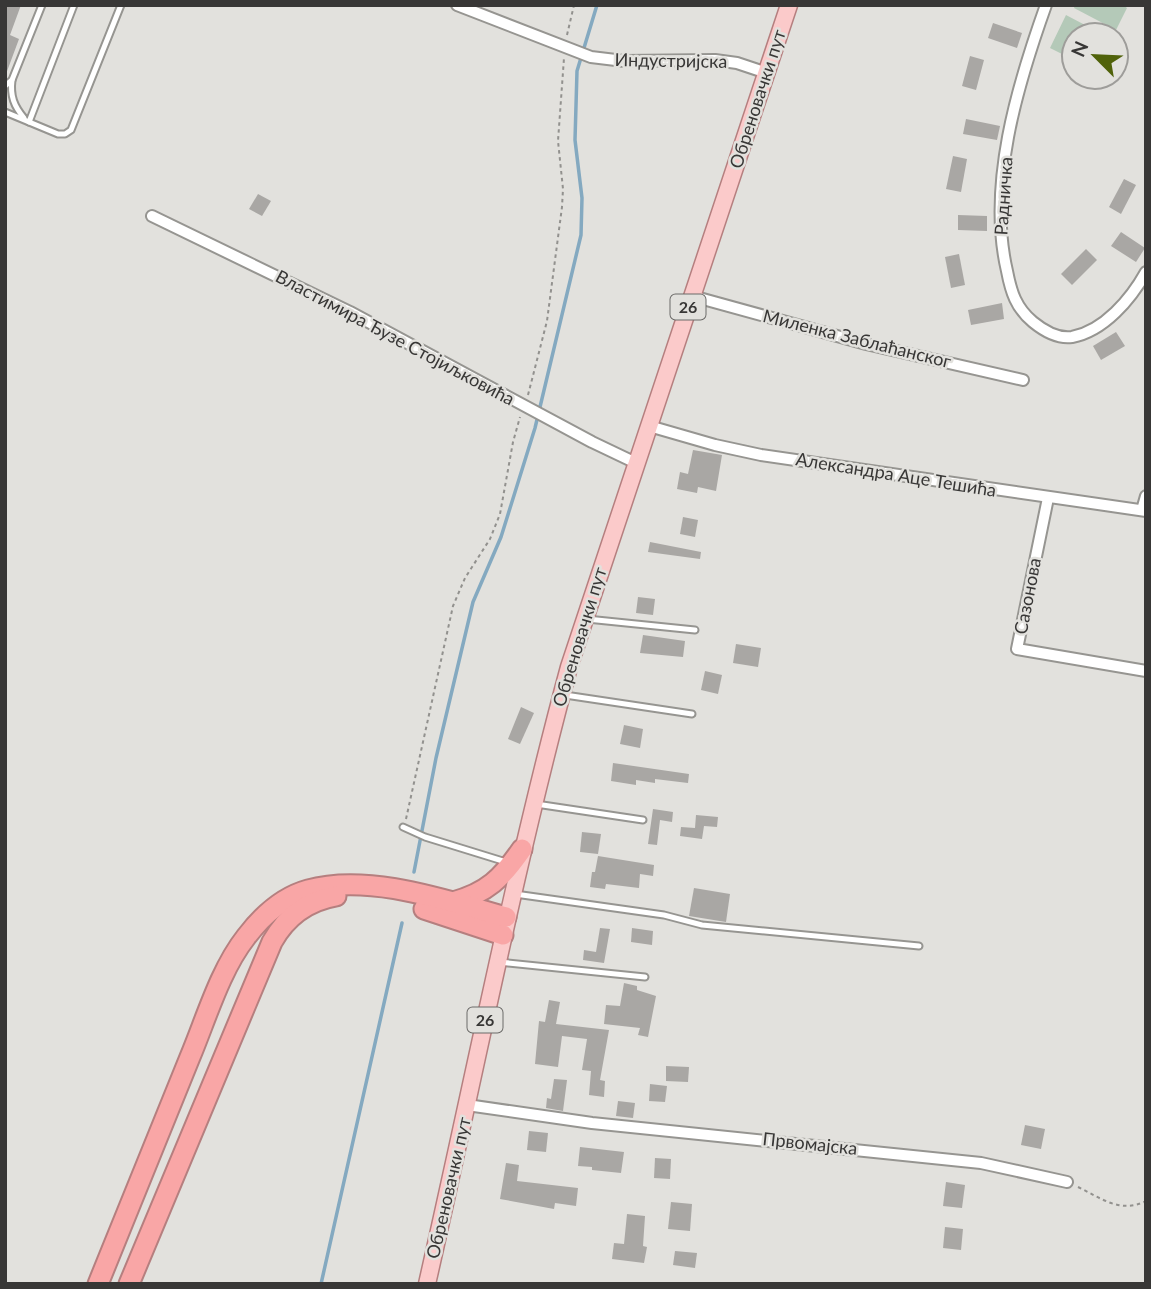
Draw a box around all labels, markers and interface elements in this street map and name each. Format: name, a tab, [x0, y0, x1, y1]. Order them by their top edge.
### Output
north arrow	[1060, 21, 1130, 91]
street label: Обреновачки пут	[724, 26, 790, 171]
text: N	[1066, 38, 1092, 60]
street label: Индустријска	[614, 48, 728, 72]
street label: Радничка	[989, 156, 1017, 236]
street label: Властимира Ђузе Стојиљковића	[272, 265, 519, 410]
road number: 26	[670, 294, 706, 320]
street label: Миленка Заблаћанског	[761, 304, 954, 372]
street label: Александра Аце Тешића	[794, 447, 998, 501]
street label: Сазонова	[1009, 556, 1045, 636]
street label: Обреновачки пут	[547, 564, 611, 709]
road number: 26	[468, 1008, 503, 1032]
street label: Обреновачки пут	[421, 1115, 475, 1261]
street label: Првомајска	[762, 1127, 859, 1159]

